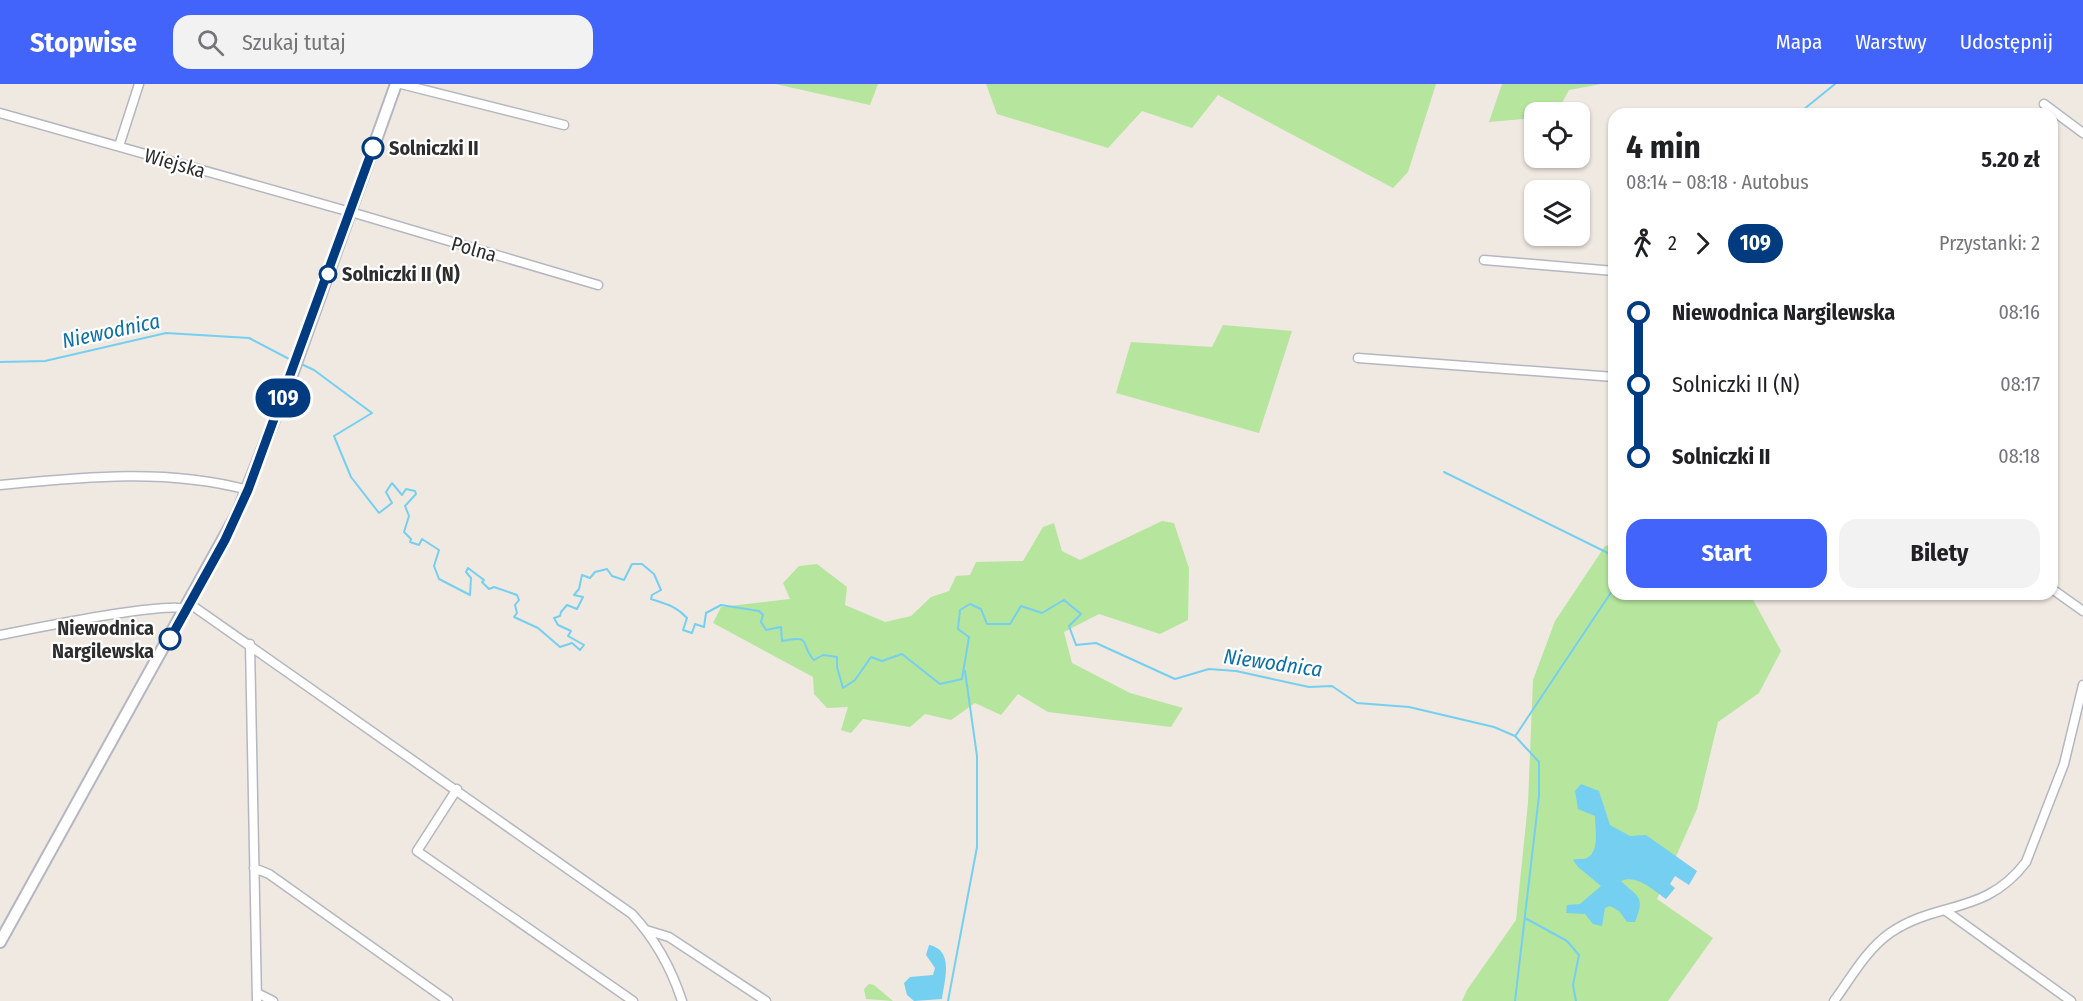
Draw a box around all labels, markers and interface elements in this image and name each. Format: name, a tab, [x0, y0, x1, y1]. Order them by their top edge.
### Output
search box	[173, 15, 593, 69]
text: Stopwise	[30, 26, 137, 59]
icon: search	[194, 26, 227, 59]
text: Szukaj tutaj	[242, 29, 346, 56]
text: Mapa	[1776, 29, 1822, 55]
text: Warstwy	[1855, 29, 1927, 55]
text: Udostępnij	[1960, 29, 2053, 55]
map controls	[1524, 102, 1590, 246]
button: locate	[1524, 102, 1590, 168]
text: 4 min	[1626, 127, 1701, 167]
place label: Solniczki II	[389, 136, 479, 160]
marker: Solniczki II	[362, 137, 384, 159]
street label: Wiejska	[142, 143, 208, 183]
text: 5.20 zł	[1981, 146, 2040, 173]
text: 08:14 – 08:18 · Autobus	[1626, 170, 1809, 194]
button: layers	[1524, 180, 1590, 246]
icon: walk	[1626, 227, 1659, 260]
icon: forward	[1686, 227, 1719, 260]
text: 109	[1740, 230, 1771, 256]
street label: Polna	[449, 231, 499, 267]
text: 2	[1668, 231, 1677, 255]
text: Przystanki: 2	[1939, 231, 2040, 255]
place label: Solniczki II (N)	[342, 262, 460, 286]
marker: Solniczki II (N)	[319, 265, 337, 283]
text: Niewodnica Nargilewska	[1672, 299, 1895, 326]
text: 08:16	[1998, 300, 2040, 324]
water label: Niewodnica	[60, 308, 162, 354]
text: Solniczki II (N)	[1672, 371, 1800, 398]
text: 08:17	[2000, 372, 2040, 396]
line badge: 109	[248, 378, 318, 418]
text: 109	[267, 385, 299, 411]
text: Solniczki II	[1672, 443, 1771, 470]
text: 08:18	[1998, 444, 2040, 468]
button: Start	[1626, 519, 1827, 588]
button: Bilety	[1839, 519, 2040, 588]
place label: Niewodnica Nargilewska	[52, 616, 154, 663]
marker: Niewodnica Nargilewska	[159, 628, 181, 650]
water label: Niewodnica	[1222, 643, 1324, 683]

